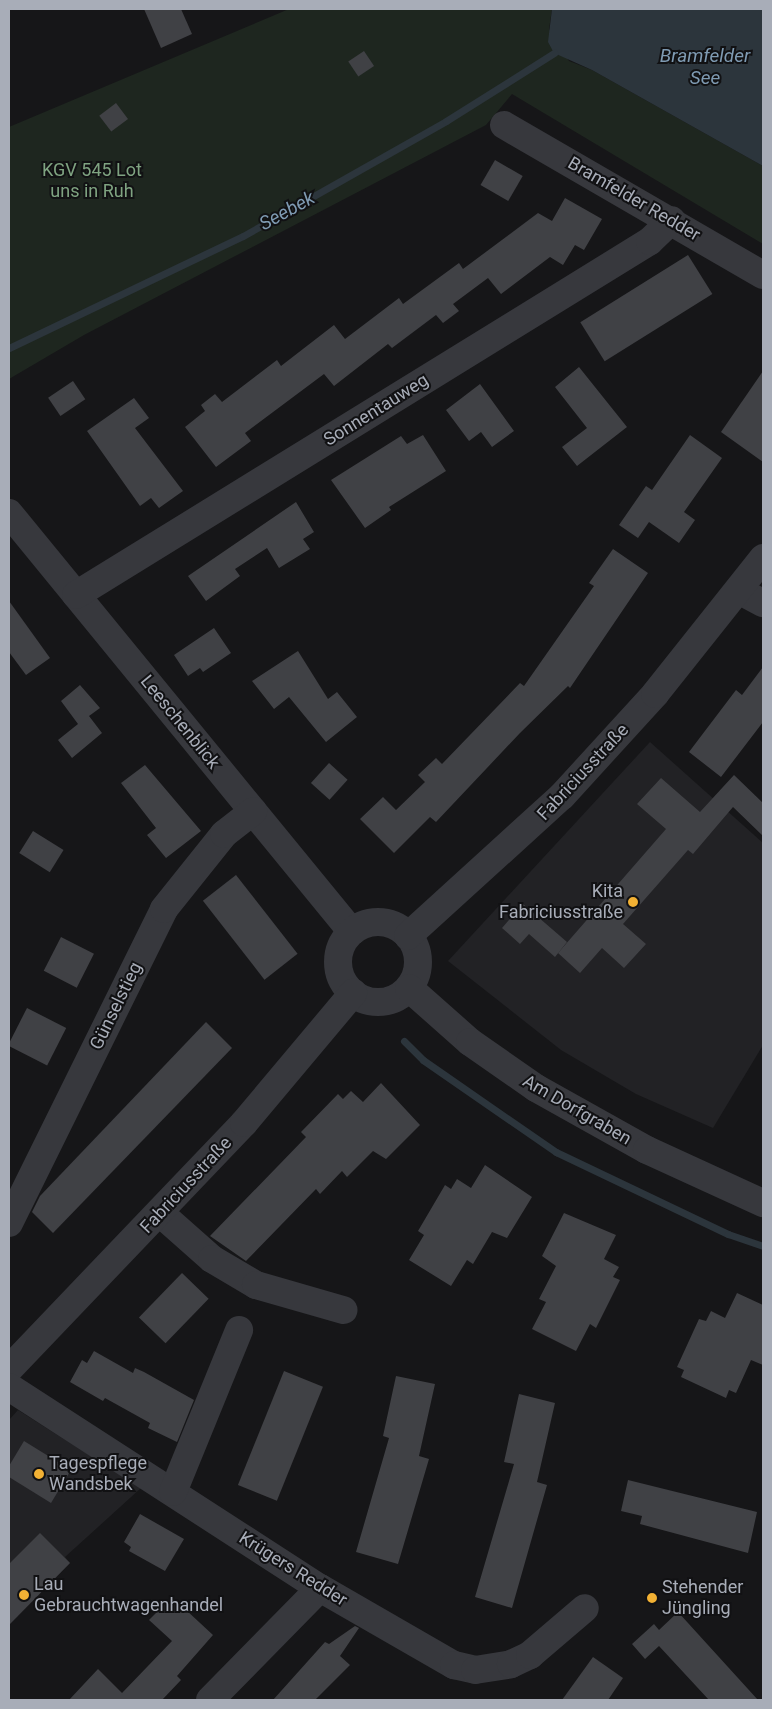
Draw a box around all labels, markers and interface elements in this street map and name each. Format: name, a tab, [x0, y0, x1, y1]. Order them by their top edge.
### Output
water label: Bramfelder See	[660, 45, 750, 89]
street label: Bramfelder Redder	[564, 152, 704, 246]
park label: KGV 545 Lot uns in Ruh	[42, 160, 142, 202]
water label: Seebek	[255, 186, 319, 236]
street label: Sonnentauweg	[320, 369, 432, 451]
street label: Leeschenblick	[136, 671, 224, 773]
street label: Fabriciusstraße	[533, 719, 633, 825]
place label: Kita Fabriciusstraße	[499, 881, 623, 924]
marker: Kita Fabriciusstraße	[627, 896, 639, 908]
street label: Günselstieg	[86, 959, 146, 1053]
street label: Am Dorfgraben	[519, 1070, 635, 1150]
street label: Fabriciusstraße	[136, 1132, 236, 1238]
place label: Tagespflege Wandsbek	[49, 1453, 147, 1496]
marker: Tagespflege Wandsbek	[33, 1468, 45, 1480]
street label: Krügers Redder	[235, 1527, 351, 1611]
place label: Lau Gebrauchtwagenhandel	[34, 1574, 223, 1616]
place label: Stehender Jüngling	[662, 1577, 743, 1620]
marker: Lau Gebrauchtwagenhandel	[18, 1589, 30, 1601]
marker: Stehender Jüngling	[646, 1592, 658, 1604]

